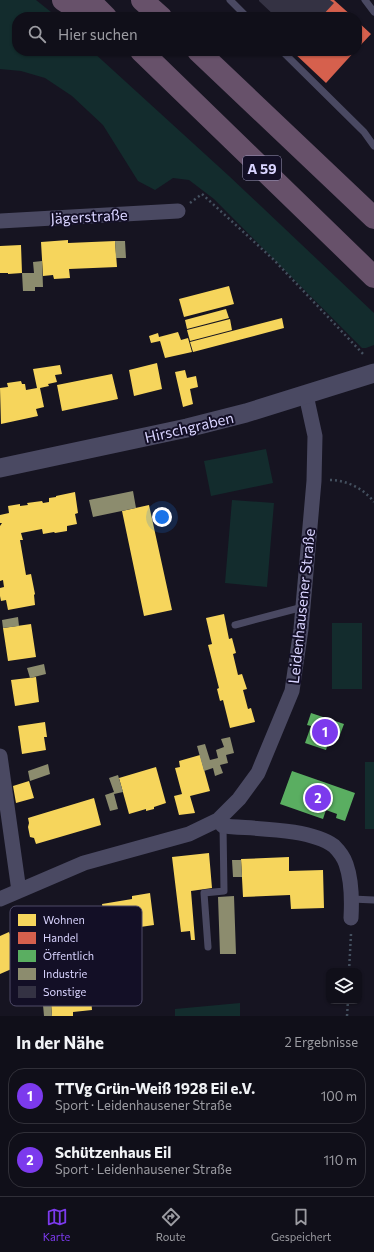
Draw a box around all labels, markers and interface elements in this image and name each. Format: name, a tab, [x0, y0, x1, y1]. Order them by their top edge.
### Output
search box	[12, 12, 362, 56]
icon: search	[26, 23, 48, 45]
text: Hier suchen	[58, 25, 138, 43]
road number: A 59	[243, 156, 281, 180]
street label: Jägerstraße	[50, 205, 128, 227]
street label: Hirschgraben	[143, 408, 235, 446]
your location	[152, 507, 172, 527]
street label: Leidenhausener Straße	[284, 527, 318, 684]
pin: 1	[312, 717, 338, 747]
pin: 2	[305, 783, 331, 813]
legend	[10, 906, 142, 1006]
text: Wohnen	[43, 913, 85, 926]
text: Handel	[43, 931, 78, 944]
text: Öffentlich	[43, 948, 94, 962]
text: Industrie	[43, 967, 88, 980]
map controls	[326, 968, 362, 1004]
button: layers	[326, 968, 362, 1004]
text: Sonstige	[43, 985, 86, 998]
text: In der Nähe	[16, 1032, 104, 1053]
text: 2 Ergebnisse	[284, 1034, 358, 1050]
text: TTVg Grün-Weiß 1928 Eil e.V.	[55, 1079, 255, 1097]
text: 1	[27, 1088, 33, 1104]
text: 100 m	[321, 1088, 357, 1104]
text: Sport · Leidenhausener Straße	[55, 1097, 232, 1113]
text: Schützenhaus Eil	[55, 1143, 171, 1161]
text: 2	[26, 1152, 34, 1168]
text: 110 m	[324, 1152, 357, 1168]
text: Sport · Leidenhausener Straße	[55, 1161, 232, 1177]
tab: Karte	[43, 1206, 70, 1243]
tab: Route	[156, 1206, 186, 1243]
tab: Gespeichert	[271, 1206, 331, 1243]

